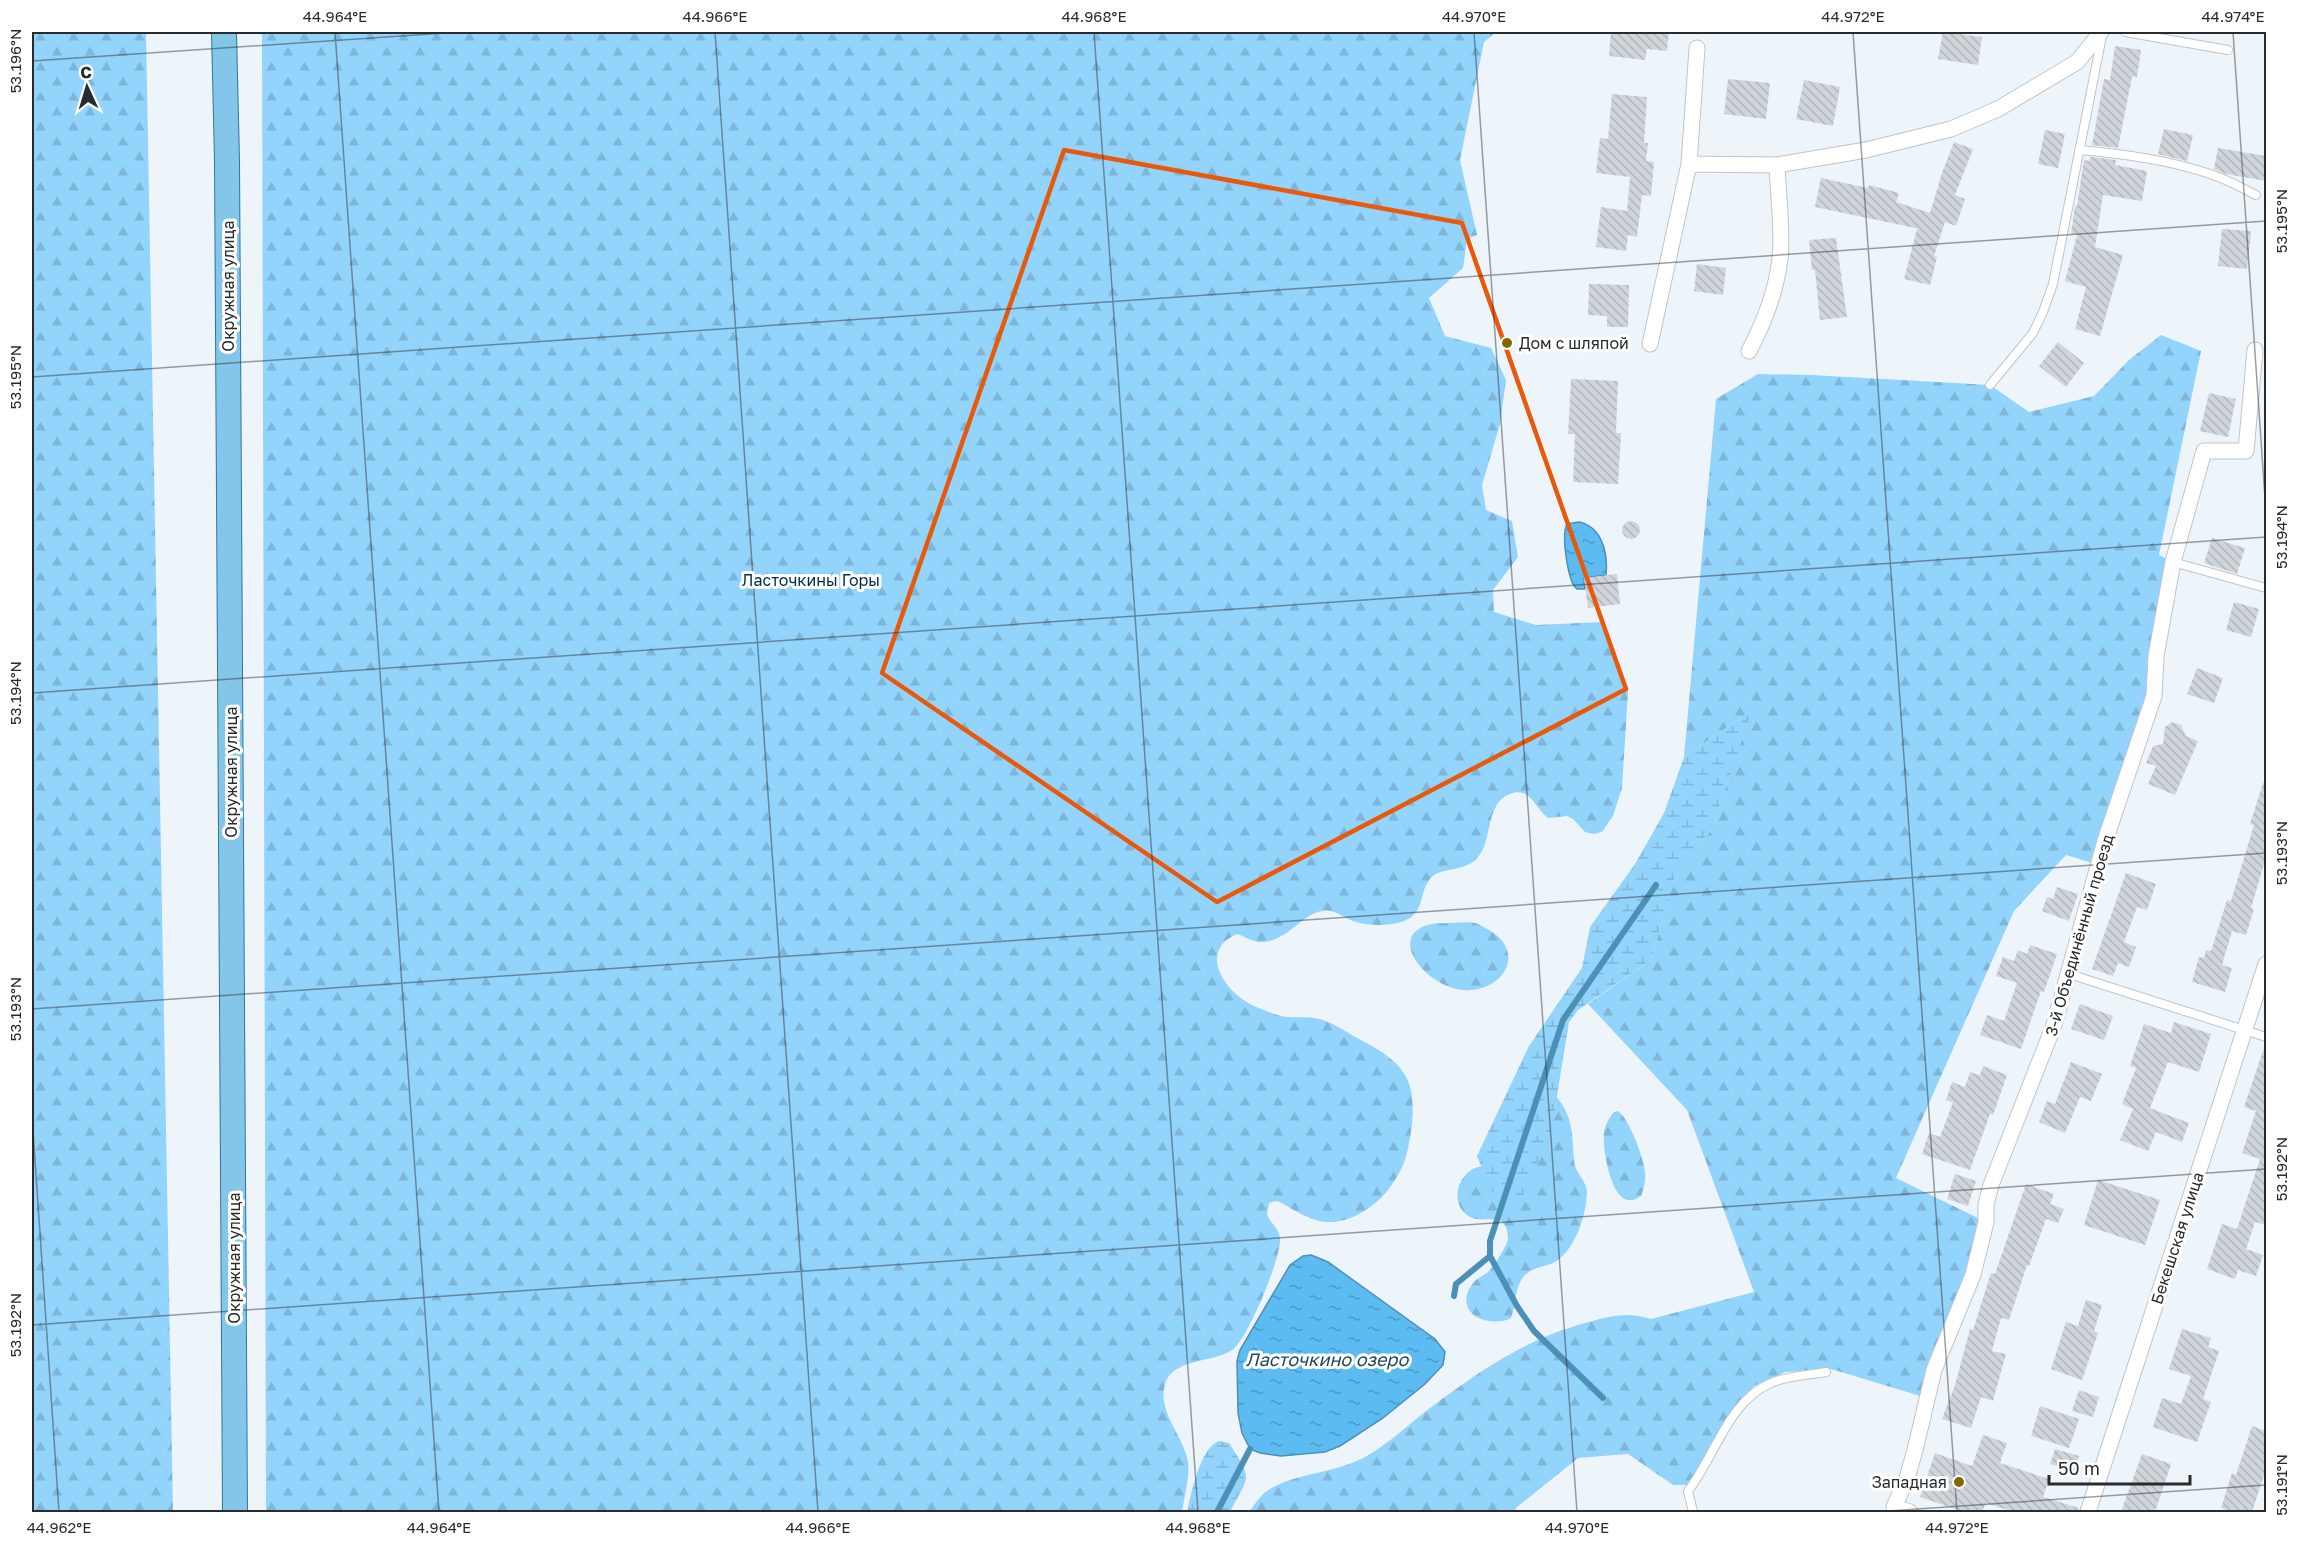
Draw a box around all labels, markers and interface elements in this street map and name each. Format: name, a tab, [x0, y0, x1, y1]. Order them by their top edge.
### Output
text: 44.964°E	[303, 7, 367, 25]
text: 44.966°E	[682, 7, 748, 25]
text: 44.968°E	[1061, 7, 1127, 25]
text: 44.970°E	[1442, 7, 1506, 25]
text: 44.972°E	[1821, 7, 1885, 25]
text: 44.974°E	[2201, 7, 2265, 25]
text: 53.196°N	[6, 29, 24, 93]
north arrow	[57, 57, 117, 117]
text: С	[80, 62, 92, 82]
text: 53.195°N	[2272, 189, 2290, 253]
street label: Окружная улица	[218, 220, 238, 352]
place label: Дом с шляпой	[1519, 333, 1629, 353]
marker: Дом с шляпой	[1500, 336, 1514, 350]
text: 53.195°N	[6, 345, 24, 409]
text: 53.194°N	[2272, 505, 2290, 569]
park label: Ласточкины Горы	[742, 570, 880, 590]
text: 53.194°N	[6, 661, 24, 725]
street label: Окружная улица	[221, 706, 241, 838]
text: 53.193°N	[2272, 821, 2290, 885]
street label: 3-й Объединённый проезд	[2041, 831, 2118, 1038]
text: 53.193°N	[6, 977, 24, 1041]
text: 53.192°N	[2272, 1137, 2290, 1201]
street label: Бекешская улица	[2146, 1169, 2208, 1307]
street label: Окружная улица	[224, 1192, 244, 1324]
text: 53.192°N	[6, 1293, 24, 1357]
water label: Ласточкино озеро	[1246, 1348, 1409, 1370]
scale bar	[2049, 1448, 2190, 1486]
text: 53.191°N	[2272, 1454, 2290, 1516]
text: 50 m	[2058, 1457, 2100, 1479]
place label: Западная	[1871, 1472, 1947, 1492]
marker: Западная	[1952, 1475, 1966, 1489]
text: 44.962°E	[27, 1518, 91, 1536]
text: 44.964°E	[407, 1518, 471, 1536]
text: 44.966°E	[785, 1518, 851, 1536]
text: 44.968°E	[1165, 1518, 1231, 1536]
text: 44.970°E	[1545, 1518, 1609, 1536]
text: 44.972°E	[1925, 1518, 1989, 1536]

